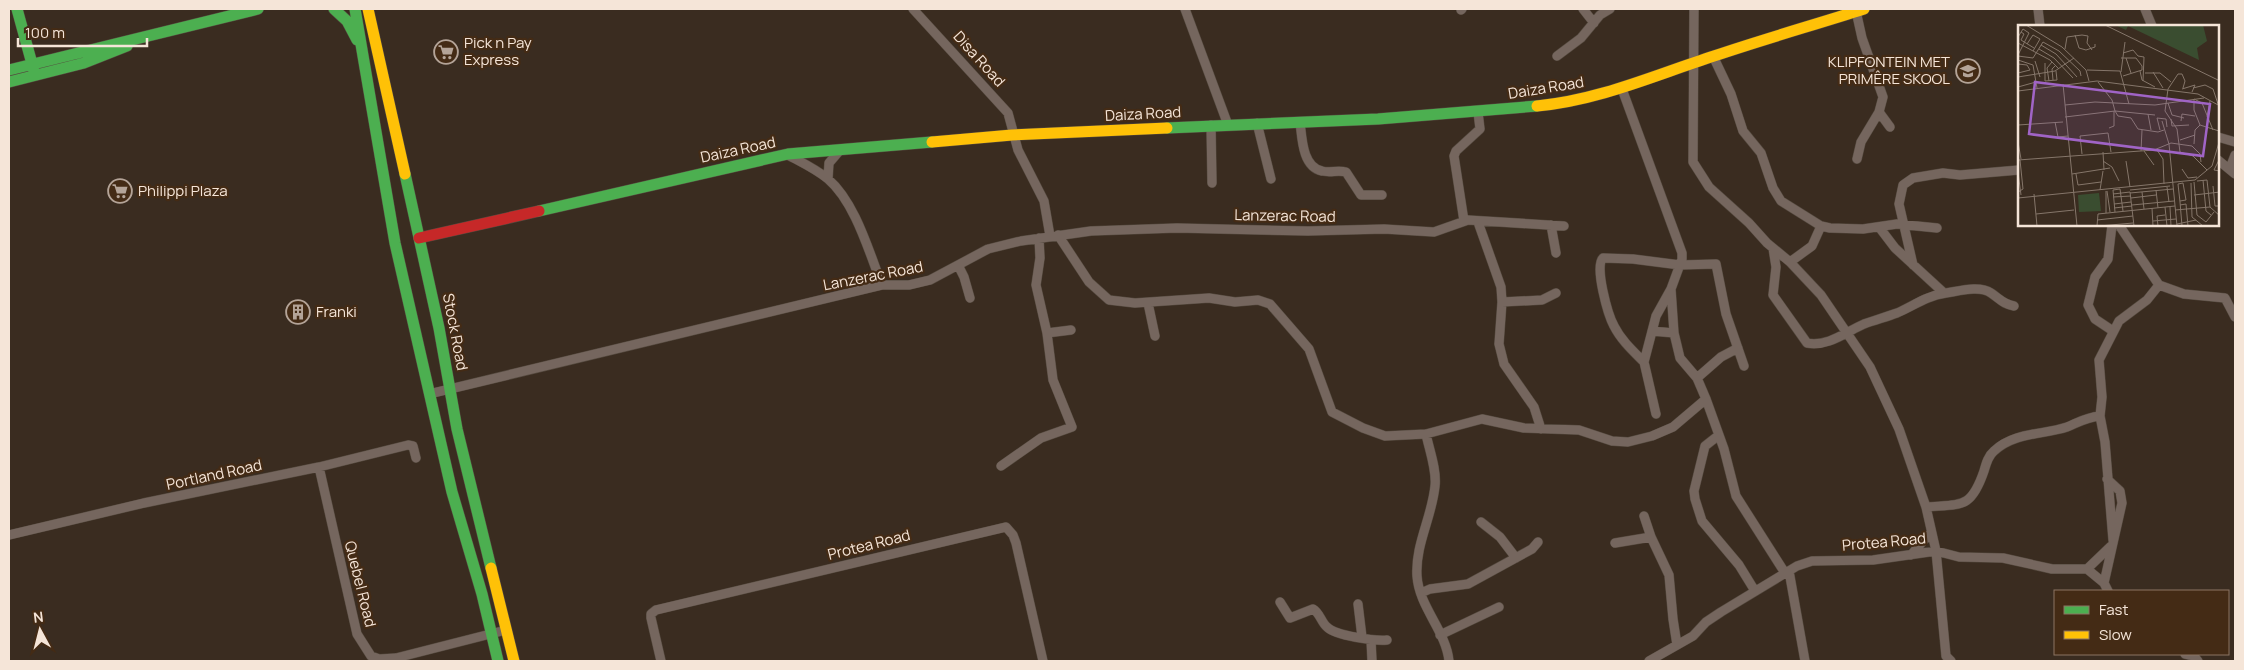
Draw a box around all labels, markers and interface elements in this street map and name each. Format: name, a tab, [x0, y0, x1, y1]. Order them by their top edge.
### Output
scale bar	[18, 15, 146, 47]
text: 100 m	[25, 22, 65, 43]
inset map	[2018, 25, 2219, 226]
street label: Disa Road	[949, 26, 1010, 91]
place label: Pick n Pay Express	[464, 32, 532, 70]
supermarket icon: Pick n Pay Express	[433, 39, 459, 65]
place label: KLIPFONTEIN MET PRIMÊRE SKOOL	[1828, 51, 1950, 89]
school or university icon: KLIPFONTEIN MET PRIMÊRE SKOOL	[1955, 58, 1981, 84]
street label: Daiza Road	[1507, 71, 1585, 104]
street label: Daiza Road	[1104, 101, 1182, 126]
street label: Daiza Road	[698, 131, 777, 168]
supermarket icon: Philippi Plaza	[107, 178, 133, 204]
place label: Philippi Plaza	[138, 180, 227, 201]
street label: Lanzerac Road	[1234, 204, 1336, 227]
street label: Lanzerac Road	[821, 256, 925, 295]
street label: Stock Road	[438, 292, 473, 372]
building icon: Franki	[285, 299, 311, 325]
place label: Franki	[316, 301, 357, 322]
street label: Portland Road	[164, 454, 264, 495]
street label: Protea Road	[825, 524, 912, 565]
street label: Protea Road	[1841, 527, 1927, 556]
street label: Quebel Road	[340, 539, 381, 629]
legend	[2054, 590, 2229, 655]
text: Fast	[2099, 599, 2128, 620]
north arrow	[15, 605, 65, 655]
text: N	[32, 607, 45, 627]
text: Slow	[2099, 624, 2132, 645]

